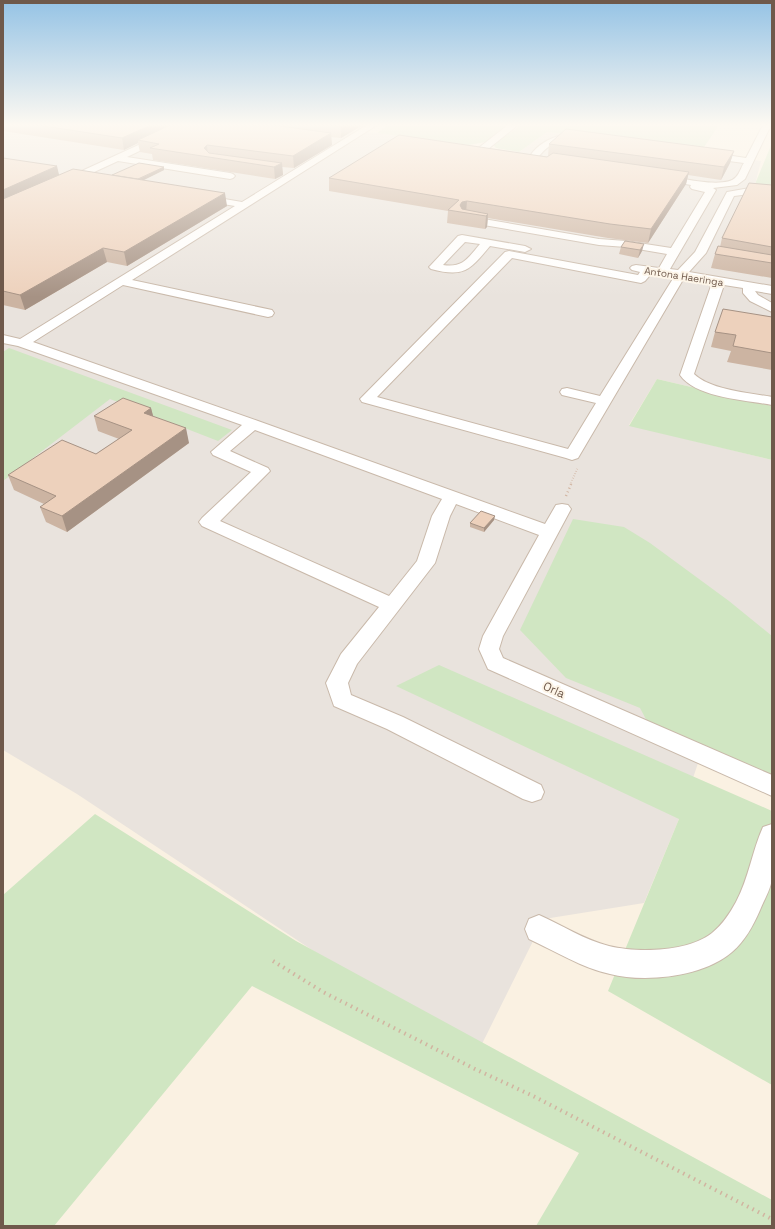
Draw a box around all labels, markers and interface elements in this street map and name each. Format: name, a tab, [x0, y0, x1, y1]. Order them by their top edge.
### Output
street label: Antona Haeringa	[643, 264, 725, 289]
street label: Orla	[541, 678, 568, 702]

